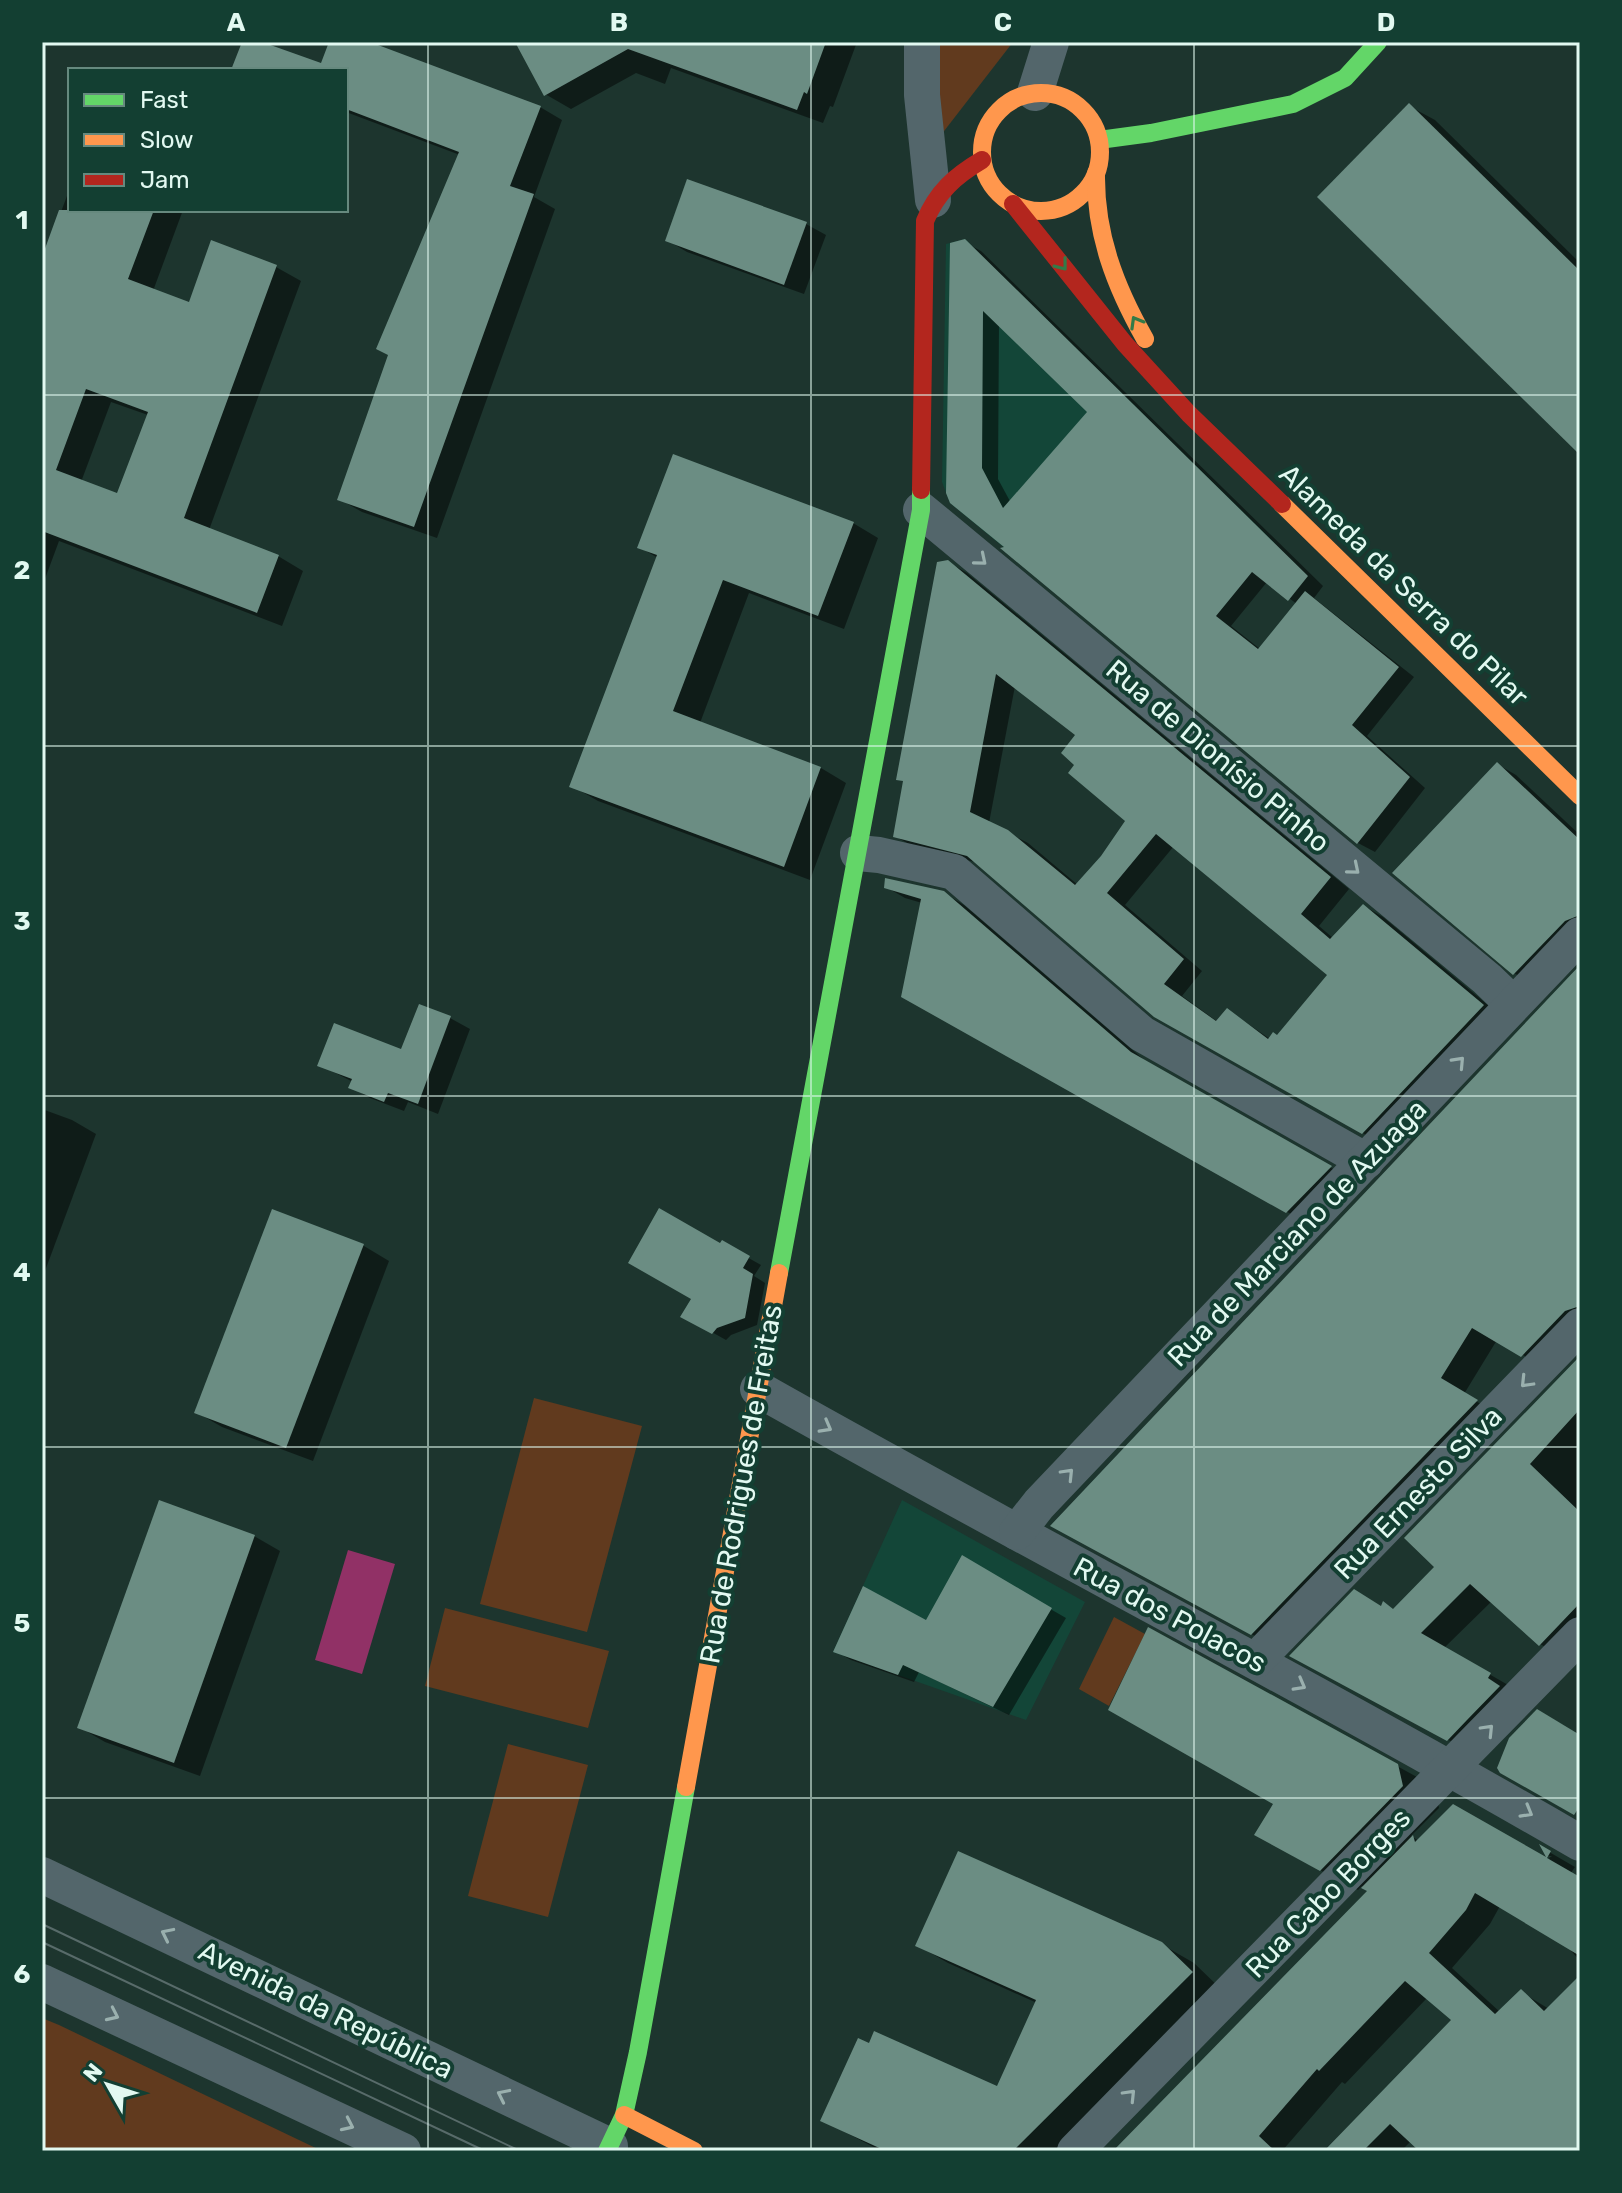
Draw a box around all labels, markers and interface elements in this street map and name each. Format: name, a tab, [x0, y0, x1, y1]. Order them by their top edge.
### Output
text: A	[227, 7, 246, 38]
text: B	[610, 7, 628, 38]
text: C	[994, 7, 1012, 38]
text: D	[1377, 7, 1395, 38]
legend	[68, 68, 348, 212]
text: Fast	[140, 86, 188, 114]
text: Slow	[140, 126, 193, 154]
text: Jam	[140, 166, 190, 194]
text: 1	[16, 205, 28, 236]
one-way arrow	[1052, 256, 1067, 270]
one-way arrow	[1130, 316, 1145, 330]
street label: Alameda da Serra do Pilar	[1273, 457, 1536, 713]
one-way arrow	[972, 550, 987, 565]
text: 2	[14, 555, 30, 586]
street label: Rua de Dionísio Pinho	[1100, 653, 1336, 859]
one-way arrow	[1345, 859, 1359, 874]
text: 3	[13, 906, 31, 937]
one-way arrow	[1450, 1057, 1465, 1071]
street label: Rua de Marciano de Azuaga	[1161, 1093, 1433, 1373]
text: 4	[13, 1257, 31, 1288]
street label: Rua de Rodrigues de Freitas	[693, 1302, 789, 1666]
one-way arrow	[1520, 1373, 1535, 1387]
street label: Rua Ernesto Silva	[1327, 1400, 1509, 1586]
one-way arrow	[817, 1417, 831, 1433]
one-way arrow	[1059, 1469, 1073, 1483]
street label: Rua dos Polacos	[1068, 1550, 1272, 1680]
text: 5	[14, 1608, 30, 1639]
one-way arrow	[1291, 1675, 1306, 1691]
one-way arrow	[1479, 1725, 1494, 1739]
street label: Rua Cabo Borges	[1239, 1801, 1417, 1985]
one-way arrow	[1518, 1803, 1532, 1818]
one-way arrow	[161, 1928, 175, 1944]
street label: Avenida da República	[193, 1934, 459, 2086]
text: 6	[14, 1959, 31, 1990]
one-way arrow	[104, 2005, 119, 2021]
north arrow	[68, 2045, 148, 2125]
text: N	[77, 2058, 108, 2087]
one-way arrow	[496, 2089, 511, 2105]
one-way arrow	[1121, 2090, 1135, 2104]
one-way arrow	[340, 2115, 355, 2131]

